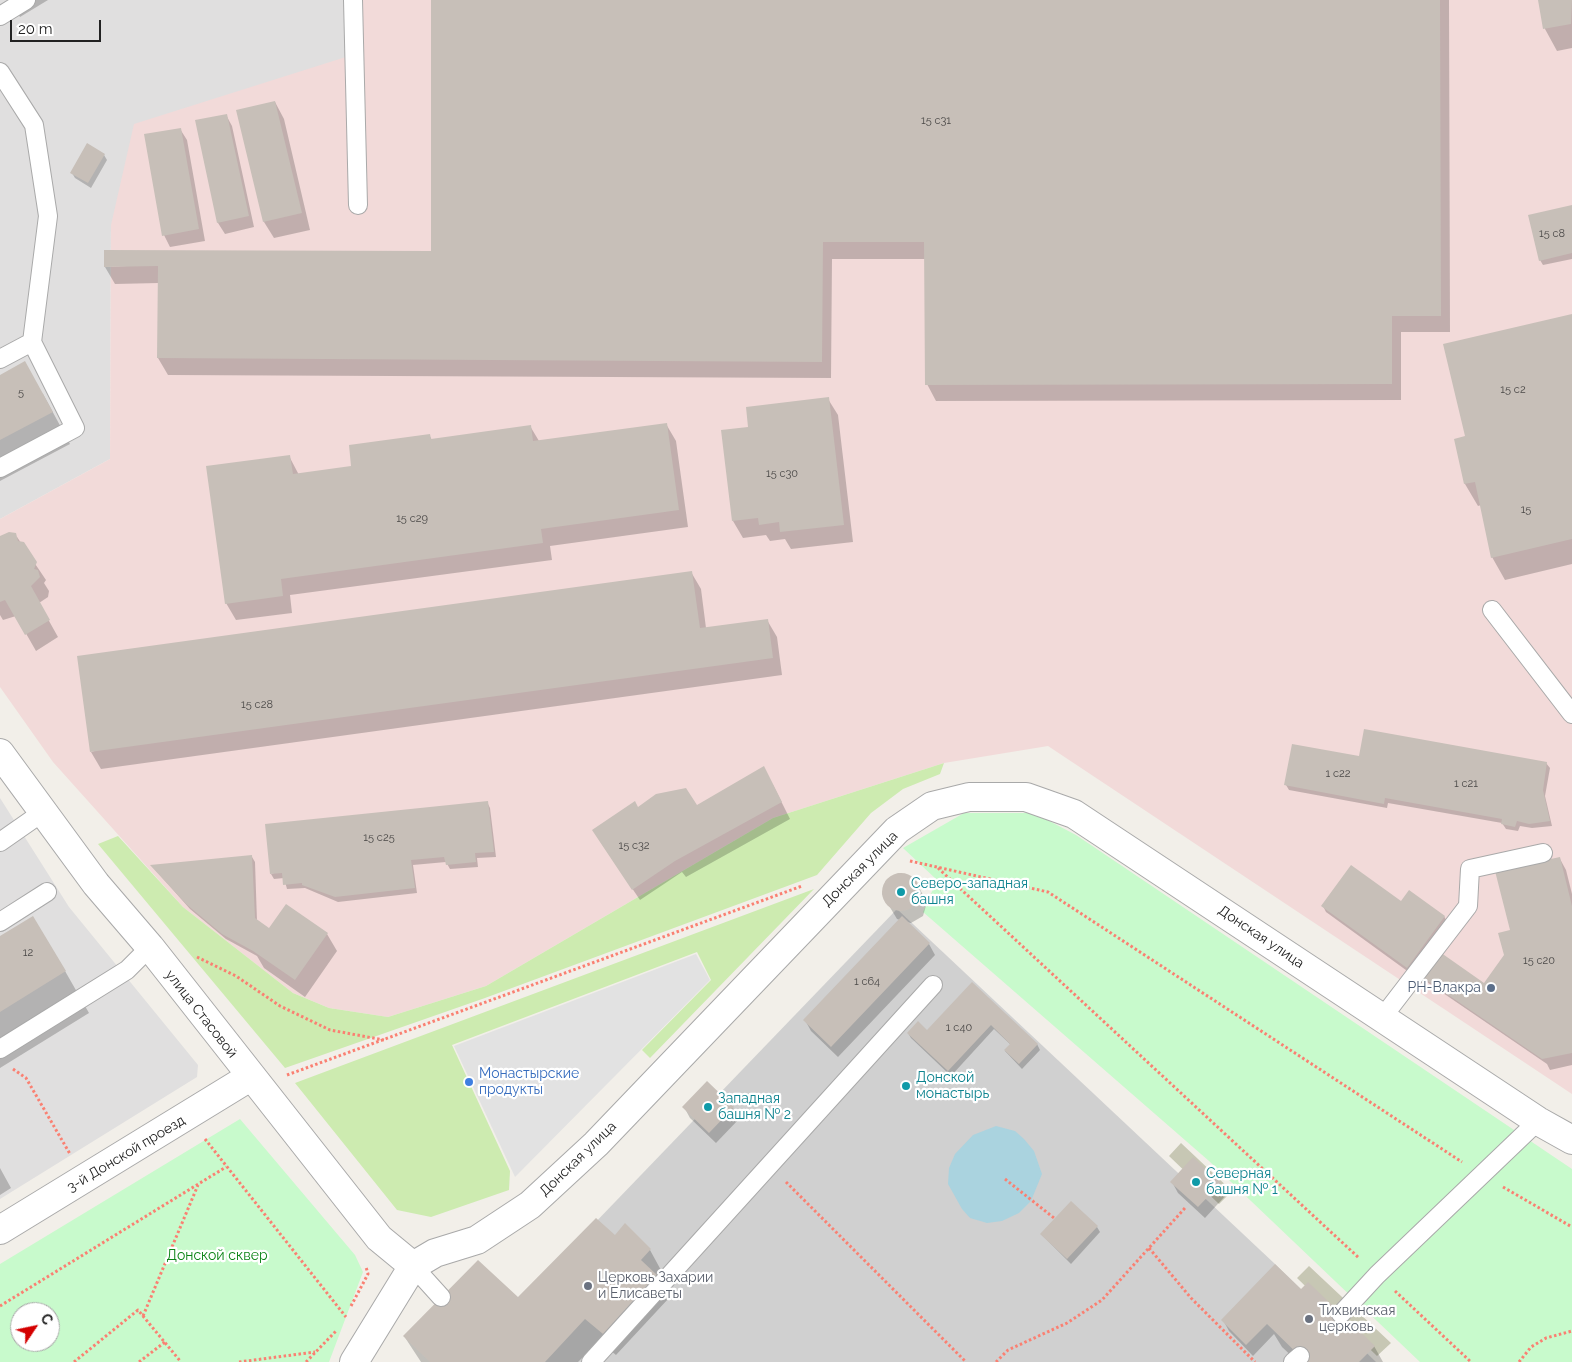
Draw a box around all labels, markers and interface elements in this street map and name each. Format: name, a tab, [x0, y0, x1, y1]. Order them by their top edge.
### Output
scale bar	[12, 10, 104, 42]
text: 20 m	[18, 20, 53, 38]
house number: 15 с31	[921, 114, 951, 128]
house number: 15 с8	[1539, 227, 1565, 241]
house number: 15 с2	[1500, 383, 1526, 397]
house number: 5	[18, 386, 24, 400]
house number: 15 с30	[766, 467, 798, 481]
house number: 15	[1521, 503, 1531, 517]
house number: 15 с29	[396, 512, 428, 526]
house number: 15 с28	[241, 698, 273, 712]
house number: 1 с22	[1325, 767, 1351, 781]
house number: 1 с21	[1454, 777, 1478, 791]
street label: Донская улица	[819, 828, 901, 910]
house number: 15 с25	[363, 831, 395, 845]
house number: 15 с32	[618, 839, 650, 853]
place label: Северо-западная башня	[911, 876, 1028, 909]
marker: Северо-западная башня	[895, 886, 907, 898]
street label: Донская улица	[1215, 902, 1307, 972]
house number: 12	[23, 946, 33, 960]
house number: 15 с20	[1523, 954, 1555, 968]
street label: улица Стасовой	[161, 967, 241, 1061]
house number: 1 с64	[854, 975, 880, 989]
place label: РН-Влакра	[1408, 980, 1481, 996]
marker: РН-Влакра	[1485, 982, 1497, 994]
house number: 1 с40	[946, 1021, 972, 1035]
place label: Монастырские продукты	[479, 1066, 579, 1098]
place label: Донской монастырь	[916, 1070, 989, 1102]
marker: Монастырские продукты	[463, 1076, 475, 1088]
marker: Донской монастырь	[900, 1080, 912, 1092]
place label: Западная башня № 2	[718, 1091, 791, 1124]
marker: Западная башня № 2	[702, 1101, 714, 1113]
street label: 3-й Донской проезд	[64, 1112, 188, 1196]
street label: Донская улица	[536, 1118, 620, 1200]
place label: Северная башня № 1	[1206, 1166, 1278, 1198]
marker: Северная башня № 1	[1190, 1176, 1202, 1188]
park label: Донской сквер	[166, 1248, 268, 1264]
place label: Церковь Захарии и Елисаветы	[598, 1270, 713, 1302]
marker: Церковь Захарии и Елисаветы	[582, 1280, 594, 1292]
north arrow	[10, 1302, 60, 1352]
place label: Тихвинская церковь	[1319, 1303, 1395, 1335]
text: С	[37, 1311, 56, 1328]
marker: Тихвинская церковь	[1303, 1313, 1315, 1325]

